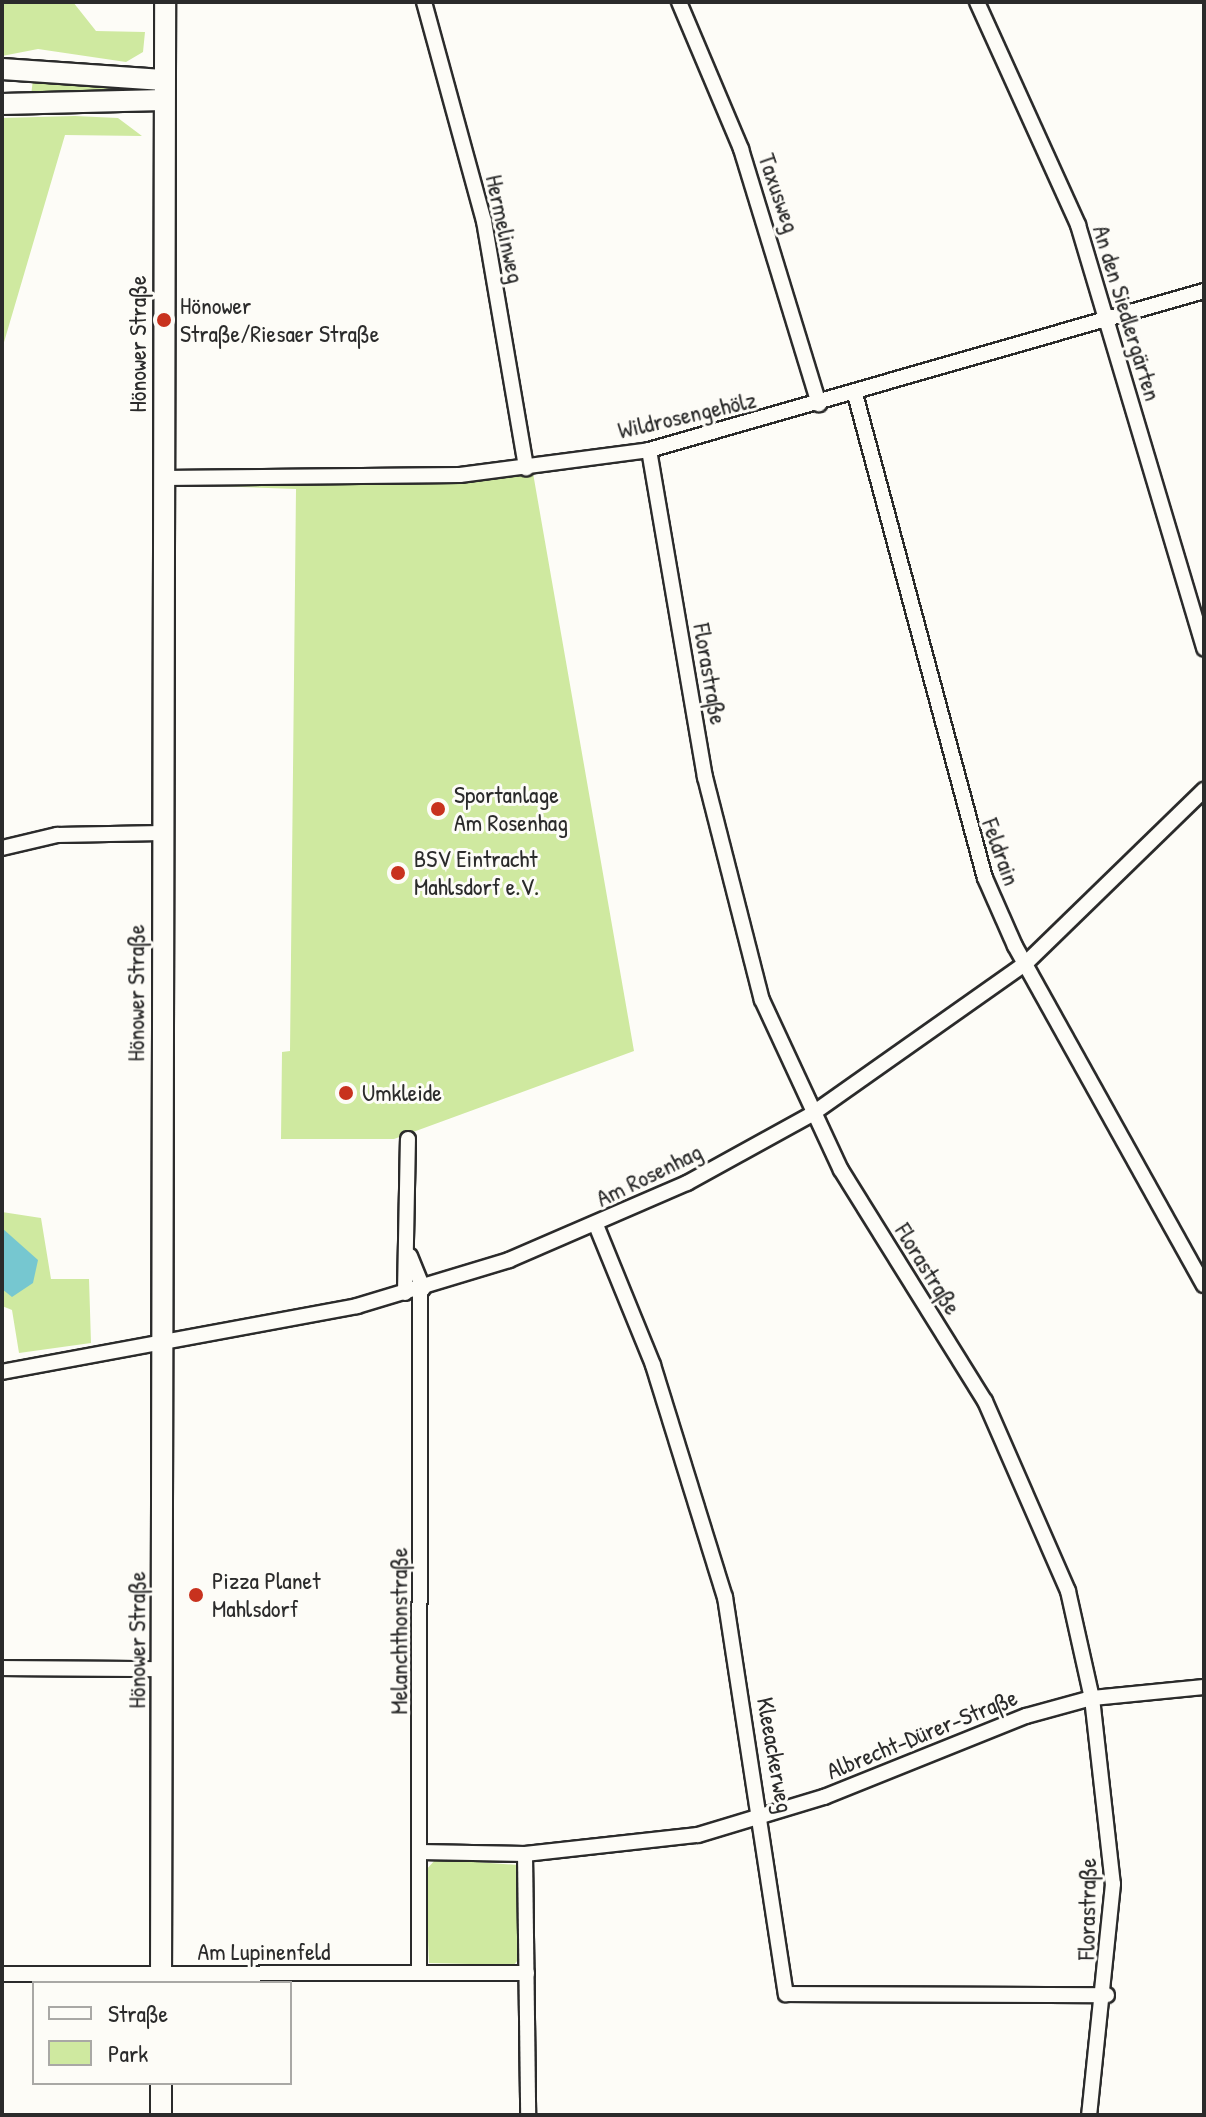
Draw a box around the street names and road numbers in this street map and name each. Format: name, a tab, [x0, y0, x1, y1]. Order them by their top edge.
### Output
street label: Taxusweg	[752, 150, 806, 236]
street label: Hermelinweg	[479, 172, 531, 286]
street label: An den Siedlergärten	[1087, 222, 1167, 404]
street label: Hönower Straße	[124, 275, 152, 413]
street label: Wildrosengehölz	[615, 385, 759, 445]
street label: Florastraße	[687, 621, 733, 727]
street label: Feldrain	[976, 815, 1026, 889]
street label: Hönower Straße	[122, 924, 150, 1062]
street label: Am Rosenhag	[591, 1137, 707, 1213]
street label: Florastraße	[889, 1218, 967, 1320]
street label: Melanchthonstraße	[385, 1547, 413, 1715]
street label: Hönower Straße	[123, 1571, 151, 1709]
street label: Albrecht-Dürer-Straße	[822, 1683, 1022, 1785]
street label: Kleeackerweg	[751, 1695, 799, 1815]
street label: Florastraße	[1072, 1858, 1102, 1960]
street label: Am Lupinenfeld	[198, 1938, 330, 1966]

